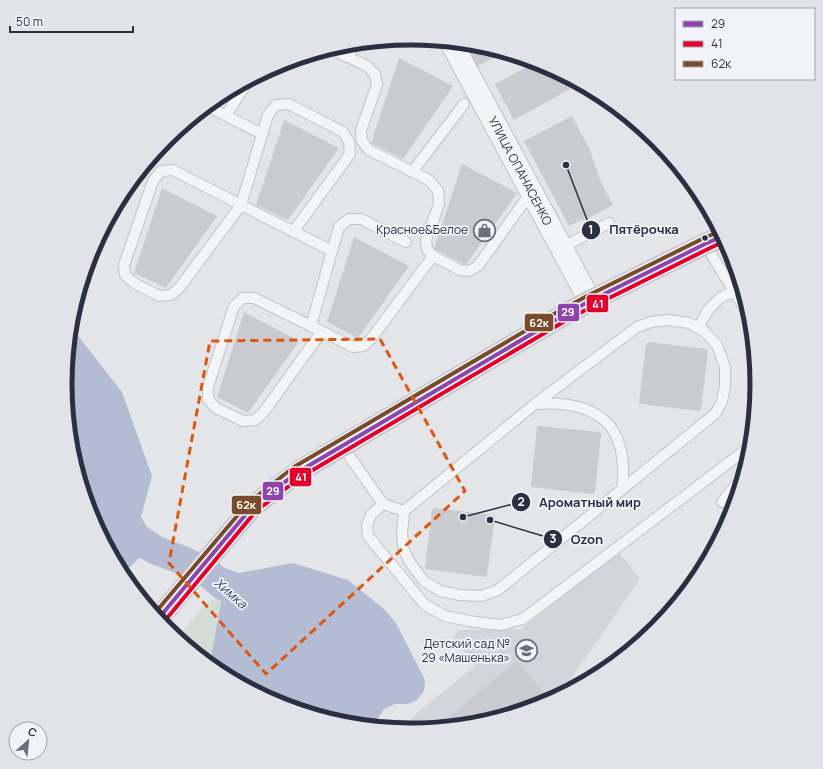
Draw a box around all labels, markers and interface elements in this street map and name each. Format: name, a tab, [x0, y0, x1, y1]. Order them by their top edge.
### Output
scale bar	[10, 8, 133, 34]
legend	[675, 8, 815, 80]
text: 50 m	[16, 13, 43, 30]
text: 29	[711, 15, 725, 32]
text: 41	[711, 35, 723, 52]
text: 62к	[711, 55, 732, 72]
street label: УЛИЦА ОПАНАСЕНКО	[485, 113, 557, 228]
shop icon: Красное&Белое	[471, 217, 497, 243]
callout: Пятёрочка	[581, 217, 687, 242]
text: Пятёрочка	[609, 220, 679, 238]
place label: Красное&Белое	[376, 221, 468, 238]
text: 1	[588, 221, 594, 238]
unlabelled marker	[700, 233, 710, 243]
line badge: 41	[586, 294, 609, 313]
text: 41	[592, 296, 604, 311]
line badge: 29	[557, 303, 580, 322]
text: 29	[561, 304, 575, 319]
line badge: 62к	[524, 313, 554, 332]
text: 62к	[529, 315, 550, 330]
line badge: 41	[289, 467, 312, 487]
text: 41	[295, 469, 307, 484]
line badge: 29	[262, 481, 284, 501]
text: 29	[266, 483, 280, 498]
callout: Ароматный мир	[511, 490, 649, 515]
text: 2	[517, 493, 525, 510]
text: Ароматный мир	[539, 493, 641, 511]
line badge: 62к	[231, 495, 262, 515]
text: 62к	[236, 497, 257, 512]
callout: Ozon	[543, 527, 611, 552]
text: 3	[550, 530, 557, 547]
text: Ozon	[571, 530, 603, 548]
water label: Химка	[211, 574, 252, 613]
place label: Детский сад № 29 «Машенька»	[421, 635, 510, 666]
school or university icon: Детский сад № 29 «Машенька»	[513, 638, 539, 664]
north arrow	[8, 721, 48, 761]
text: С	[26, 723, 40, 740]

